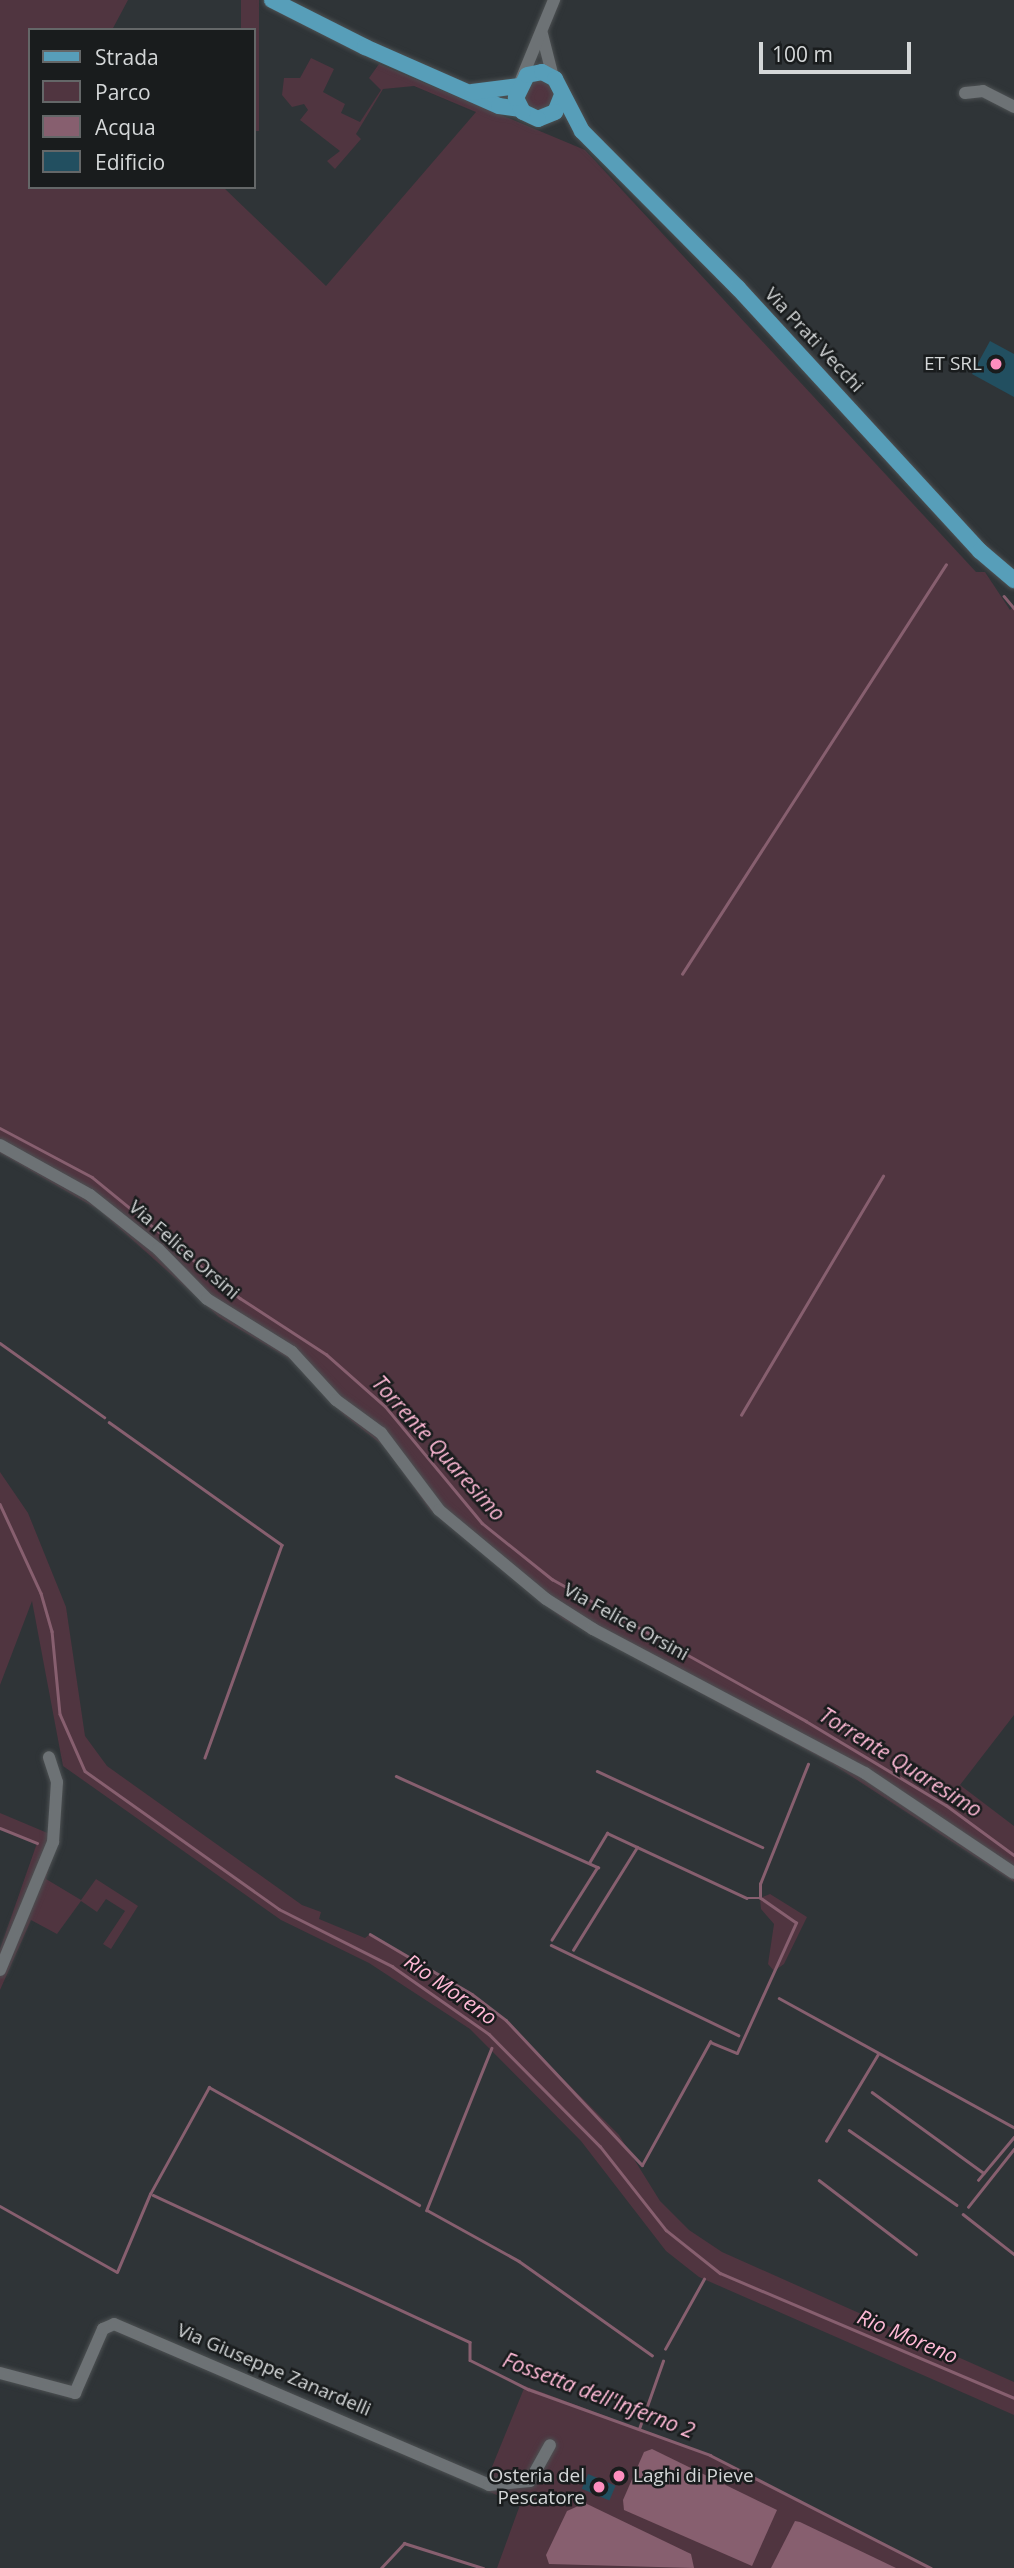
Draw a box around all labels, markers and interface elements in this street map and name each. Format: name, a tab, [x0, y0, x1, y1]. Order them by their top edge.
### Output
legend	[28, 28, 256, 189]
scale bar	[762, 28, 914, 72]
text: 100 m	[772, 40, 833, 68]
text: Strada	[95, 43, 159, 71]
text: Parco	[95, 78, 151, 106]
text: Acqua	[95, 113, 156, 141]
text: Edificio	[95, 148, 165, 176]
street label: Via Prati Vecchi	[760, 283, 868, 397]
place label: ET SRL	[924, 353, 982, 375]
marker: ET SRL	[988, 356, 1004, 372]
street label: Via Felice Orsini	[124, 1196, 244, 1304]
water label: Torrente Quaresimo	[367, 1370, 511, 1526]
street label: Via Felice Orsini	[560, 1578, 692, 1666]
water label: Torrente Quaresimo	[815, 1702, 987, 1822]
water label: Rio Moreno	[400, 1948, 502, 2030]
water label: Rio Moreno	[854, 2304, 962, 2368]
street label: Via Giuseppe Zanardelli	[174, 2319, 374, 2421]
water label: Fossetta dell'Inferno 2	[500, 2347, 698, 2443]
place label: Osteria del Pescatore	[489, 2465, 585, 2509]
place label: Laghi di Pieve	[633, 2465, 754, 2487]
marker: Laghi di Pieve	[611, 2468, 627, 2484]
marker: Osteria del Pescatore	[591, 2479, 607, 2495]

